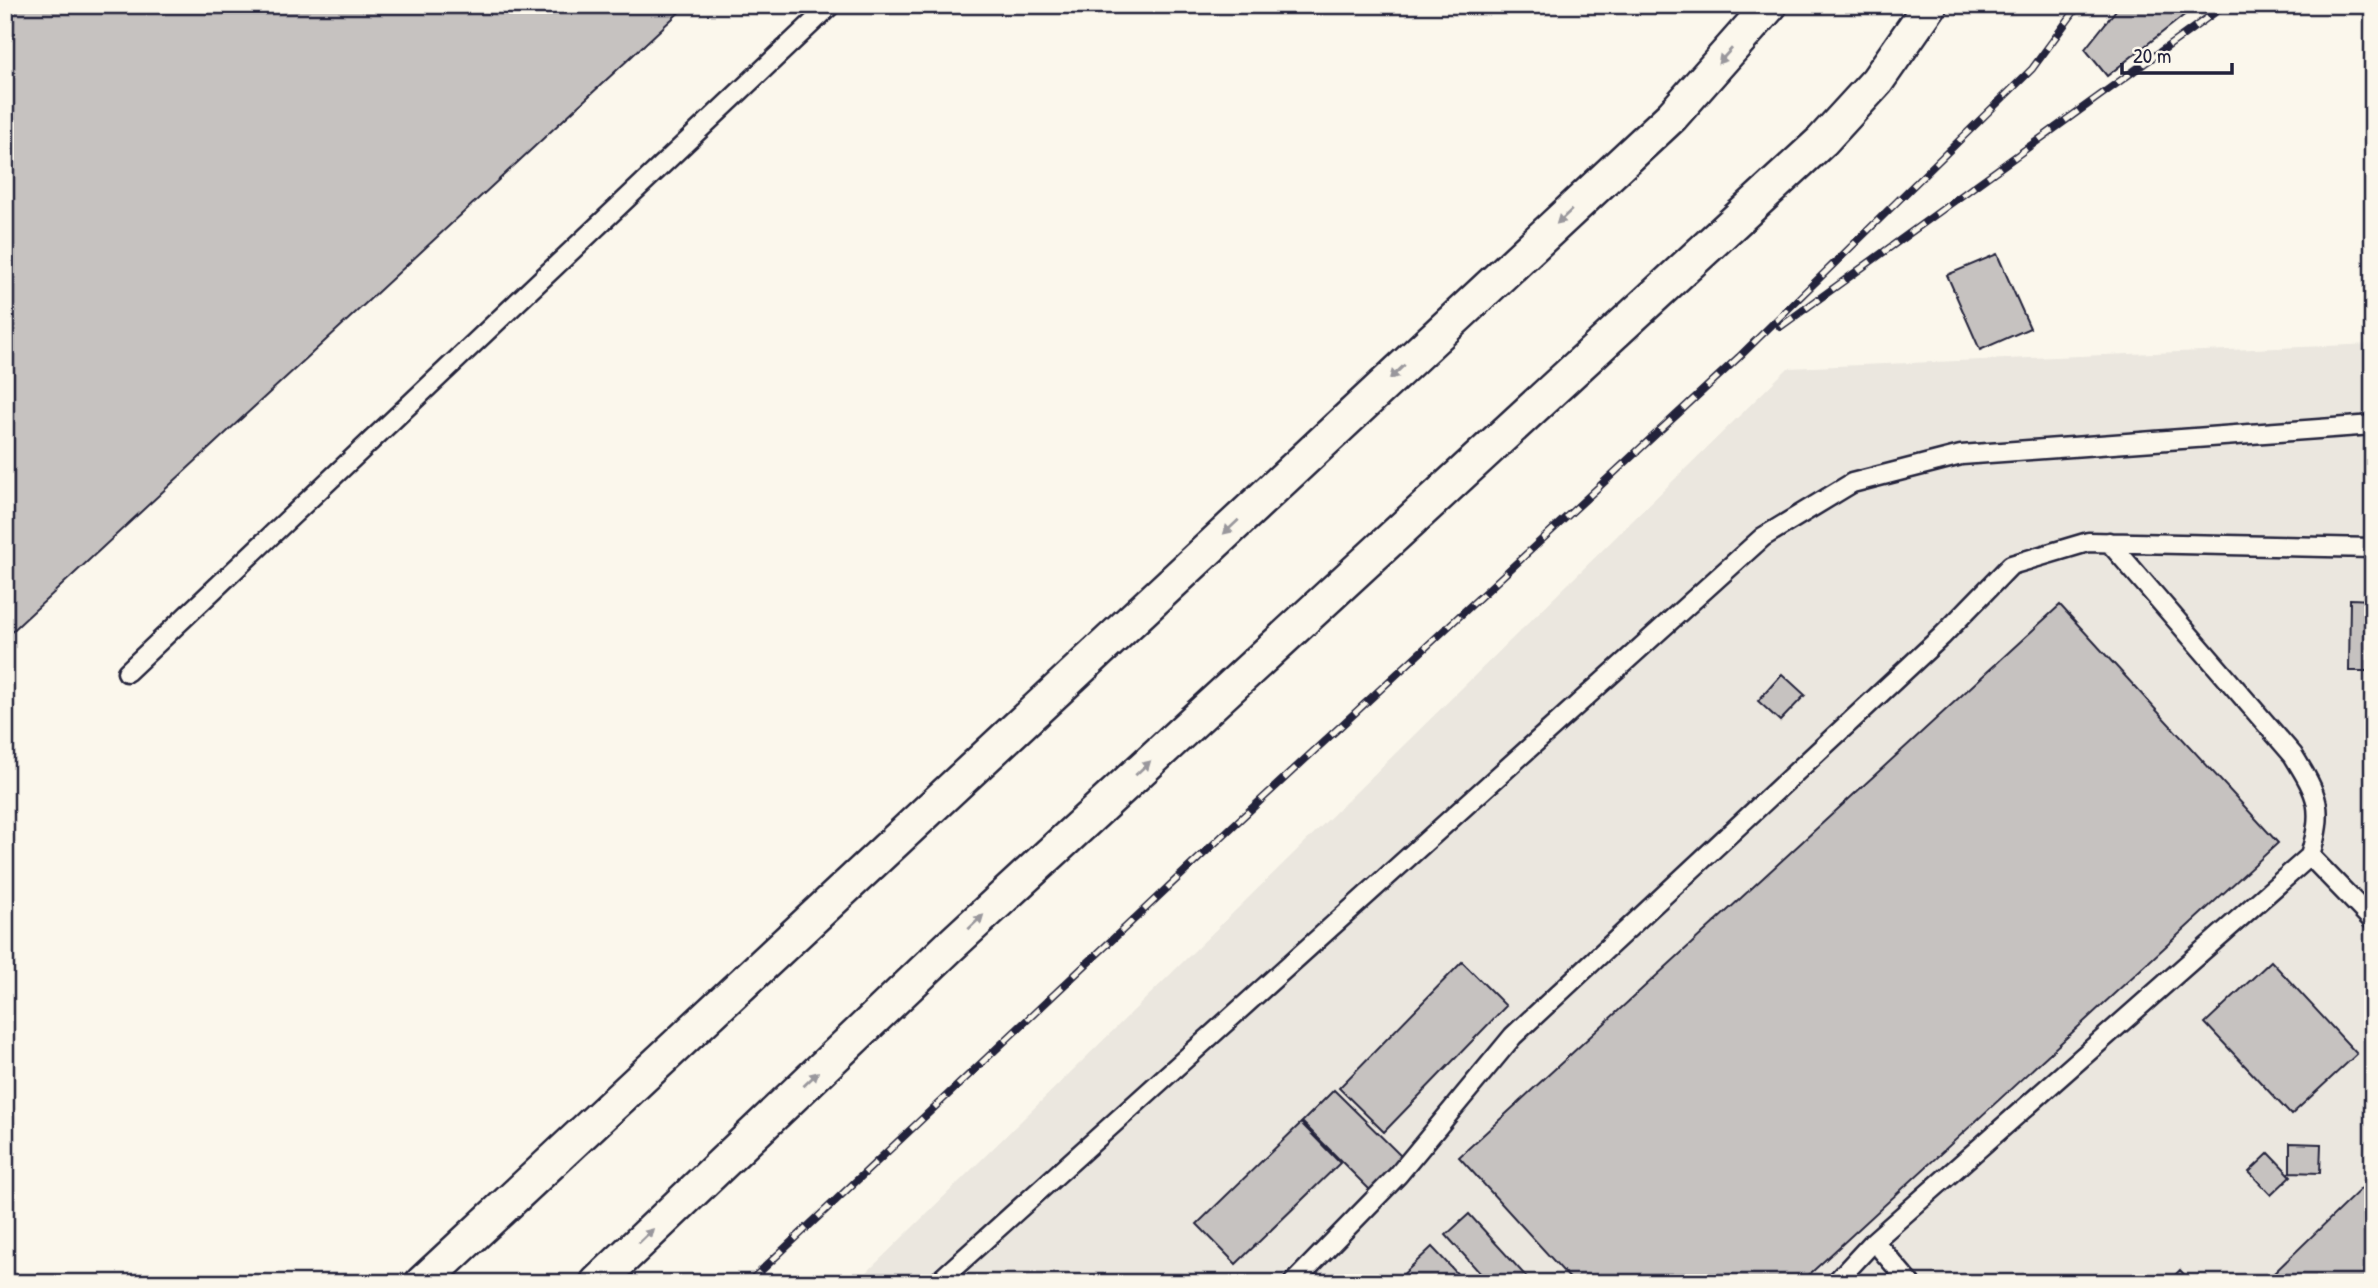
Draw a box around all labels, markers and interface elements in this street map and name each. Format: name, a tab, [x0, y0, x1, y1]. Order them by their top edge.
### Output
scale bar	[2122, 32, 2233, 76]
text: 20 m	[2133, 41, 2171, 70]
one-way arrow	[1718, 48, 1733, 65]
one-way arrow	[1556, 208, 1573, 224]
one-way arrow	[1388, 364, 1406, 380]
one-way arrow	[1223, 519, 1240, 535]
one-way arrow	[1134, 760, 1151, 776]
one-way arrow	[967, 914, 985, 930]
one-way arrow	[802, 1071, 819, 1087]
one-way arrow	[638, 1227, 655, 1244]

